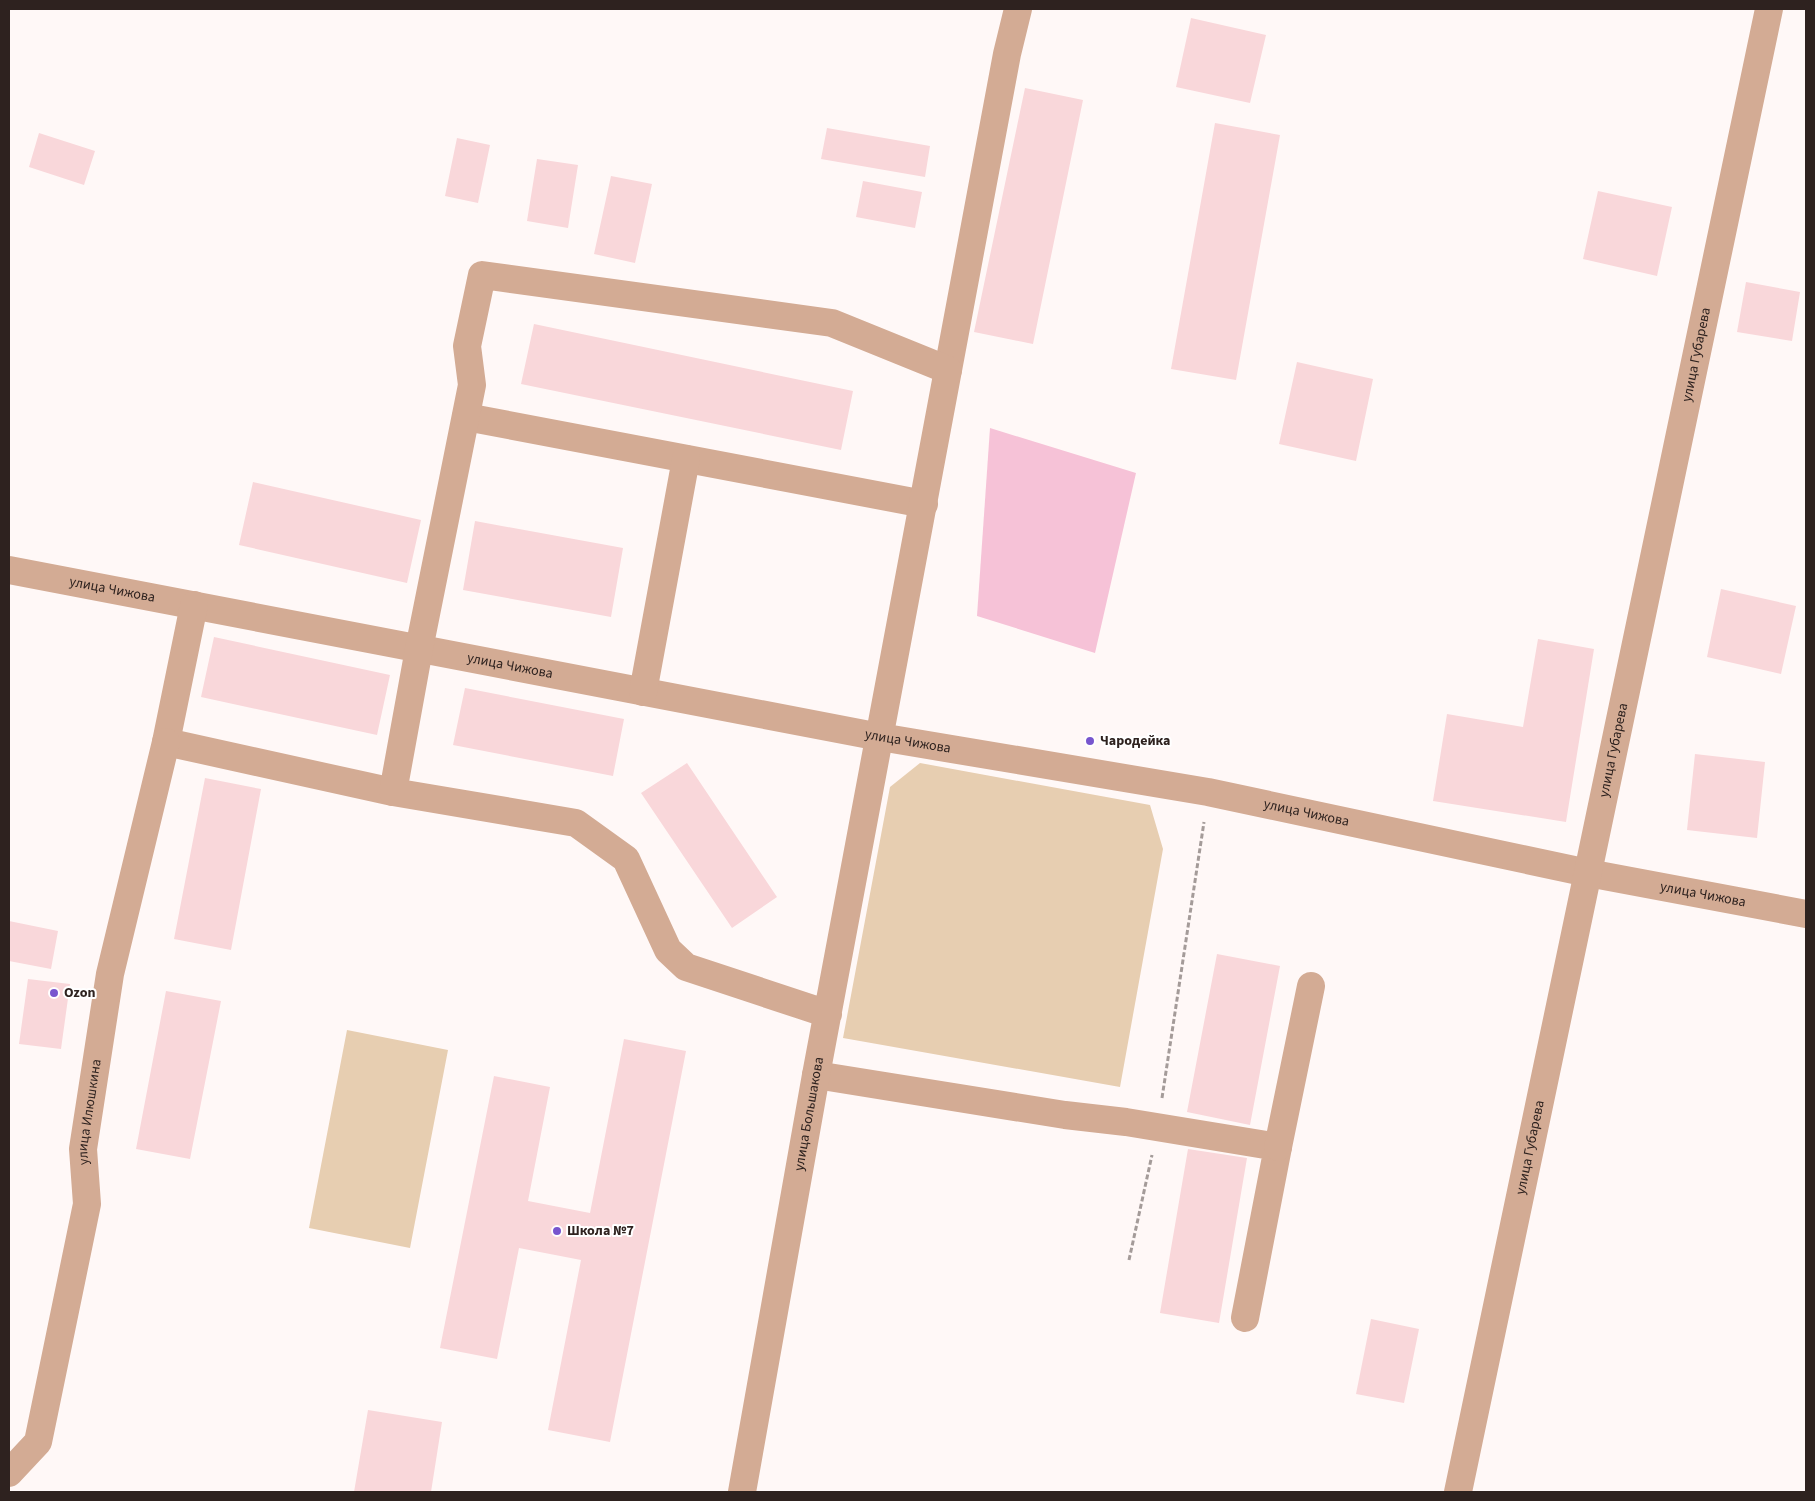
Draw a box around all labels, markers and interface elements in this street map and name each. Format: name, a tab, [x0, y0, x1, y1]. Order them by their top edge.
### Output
street label: улица Губарева	[1677, 306, 1716, 404]
street label: улица Чижова	[68, 572, 157, 608]
street label: улица Чижова	[465, 648, 554, 684]
street label: улица Губарева	[1594, 701, 1633, 799]
street label: улица Чижова	[863, 724, 952, 759]
place label: Чародейка	[1100, 731, 1171, 751]
marker: Чародейка	[1084, 735, 1096, 747]
street label: улица Чижова	[1262, 794, 1351, 832]
street label: улица Чижова	[1658, 877, 1748, 912]
place label: Ozon	[64, 983, 95, 1003]
marker: Ozon	[48, 987, 60, 999]
street label: улица Большакова	[789, 1055, 829, 1173]
street label: улица Илюшкина	[73, 1058, 107, 1166]
street label: улица Губарева	[1511, 1099, 1550, 1196]
place label: Школа №7	[567, 1221, 634, 1241]
marker: Школа №7	[551, 1225, 563, 1237]

